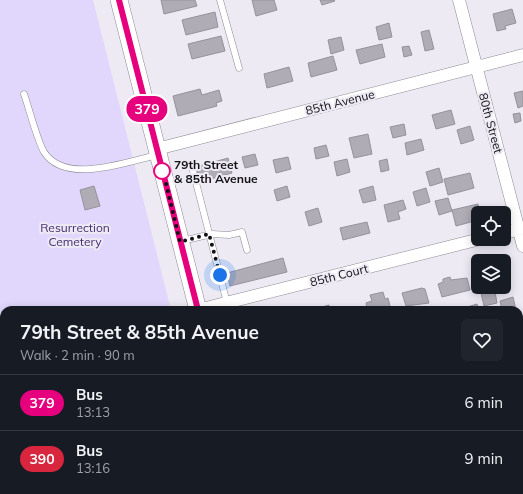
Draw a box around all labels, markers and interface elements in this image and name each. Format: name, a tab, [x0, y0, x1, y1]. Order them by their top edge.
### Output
street label: 85th Avenue	[304, 86, 376, 118]
street label: 80th Street	[476, 91, 506, 155]
line badge: 379	[124, 96, 170, 122]
text: 379	[134, 100, 160, 118]
place label: 79th Street & 85th Avenue	[174, 157, 258, 186]
marker: 79th Street & 85th Avenue	[153, 162, 171, 180]
map controls	[471, 206, 511, 294]
button: locate	[471, 206, 511, 246]
park label: Resurrection Cemetery	[40, 220, 110, 249]
button: layers	[471, 254, 511, 294]
street label: 85th Court	[308, 261, 370, 289]
your location	[210, 265, 230, 285]
button: heart	[461, 319, 503, 361]
text: 79th Street & 85th Avenue	[20, 320, 259, 344]
text: Walk · 2 min · 90 m	[20, 347, 135, 363]
text: Bus	[76, 385, 103, 404]
text: 6 min	[465, 393, 503, 412]
text: 379	[29, 394, 55, 412]
text: 13:13	[76, 404, 110, 420]
text: Bus	[76, 441, 103, 460]
text: 9 min	[465, 449, 503, 468]
text: 390	[29, 450, 55, 468]
text: 13:16	[76, 460, 110, 476]

